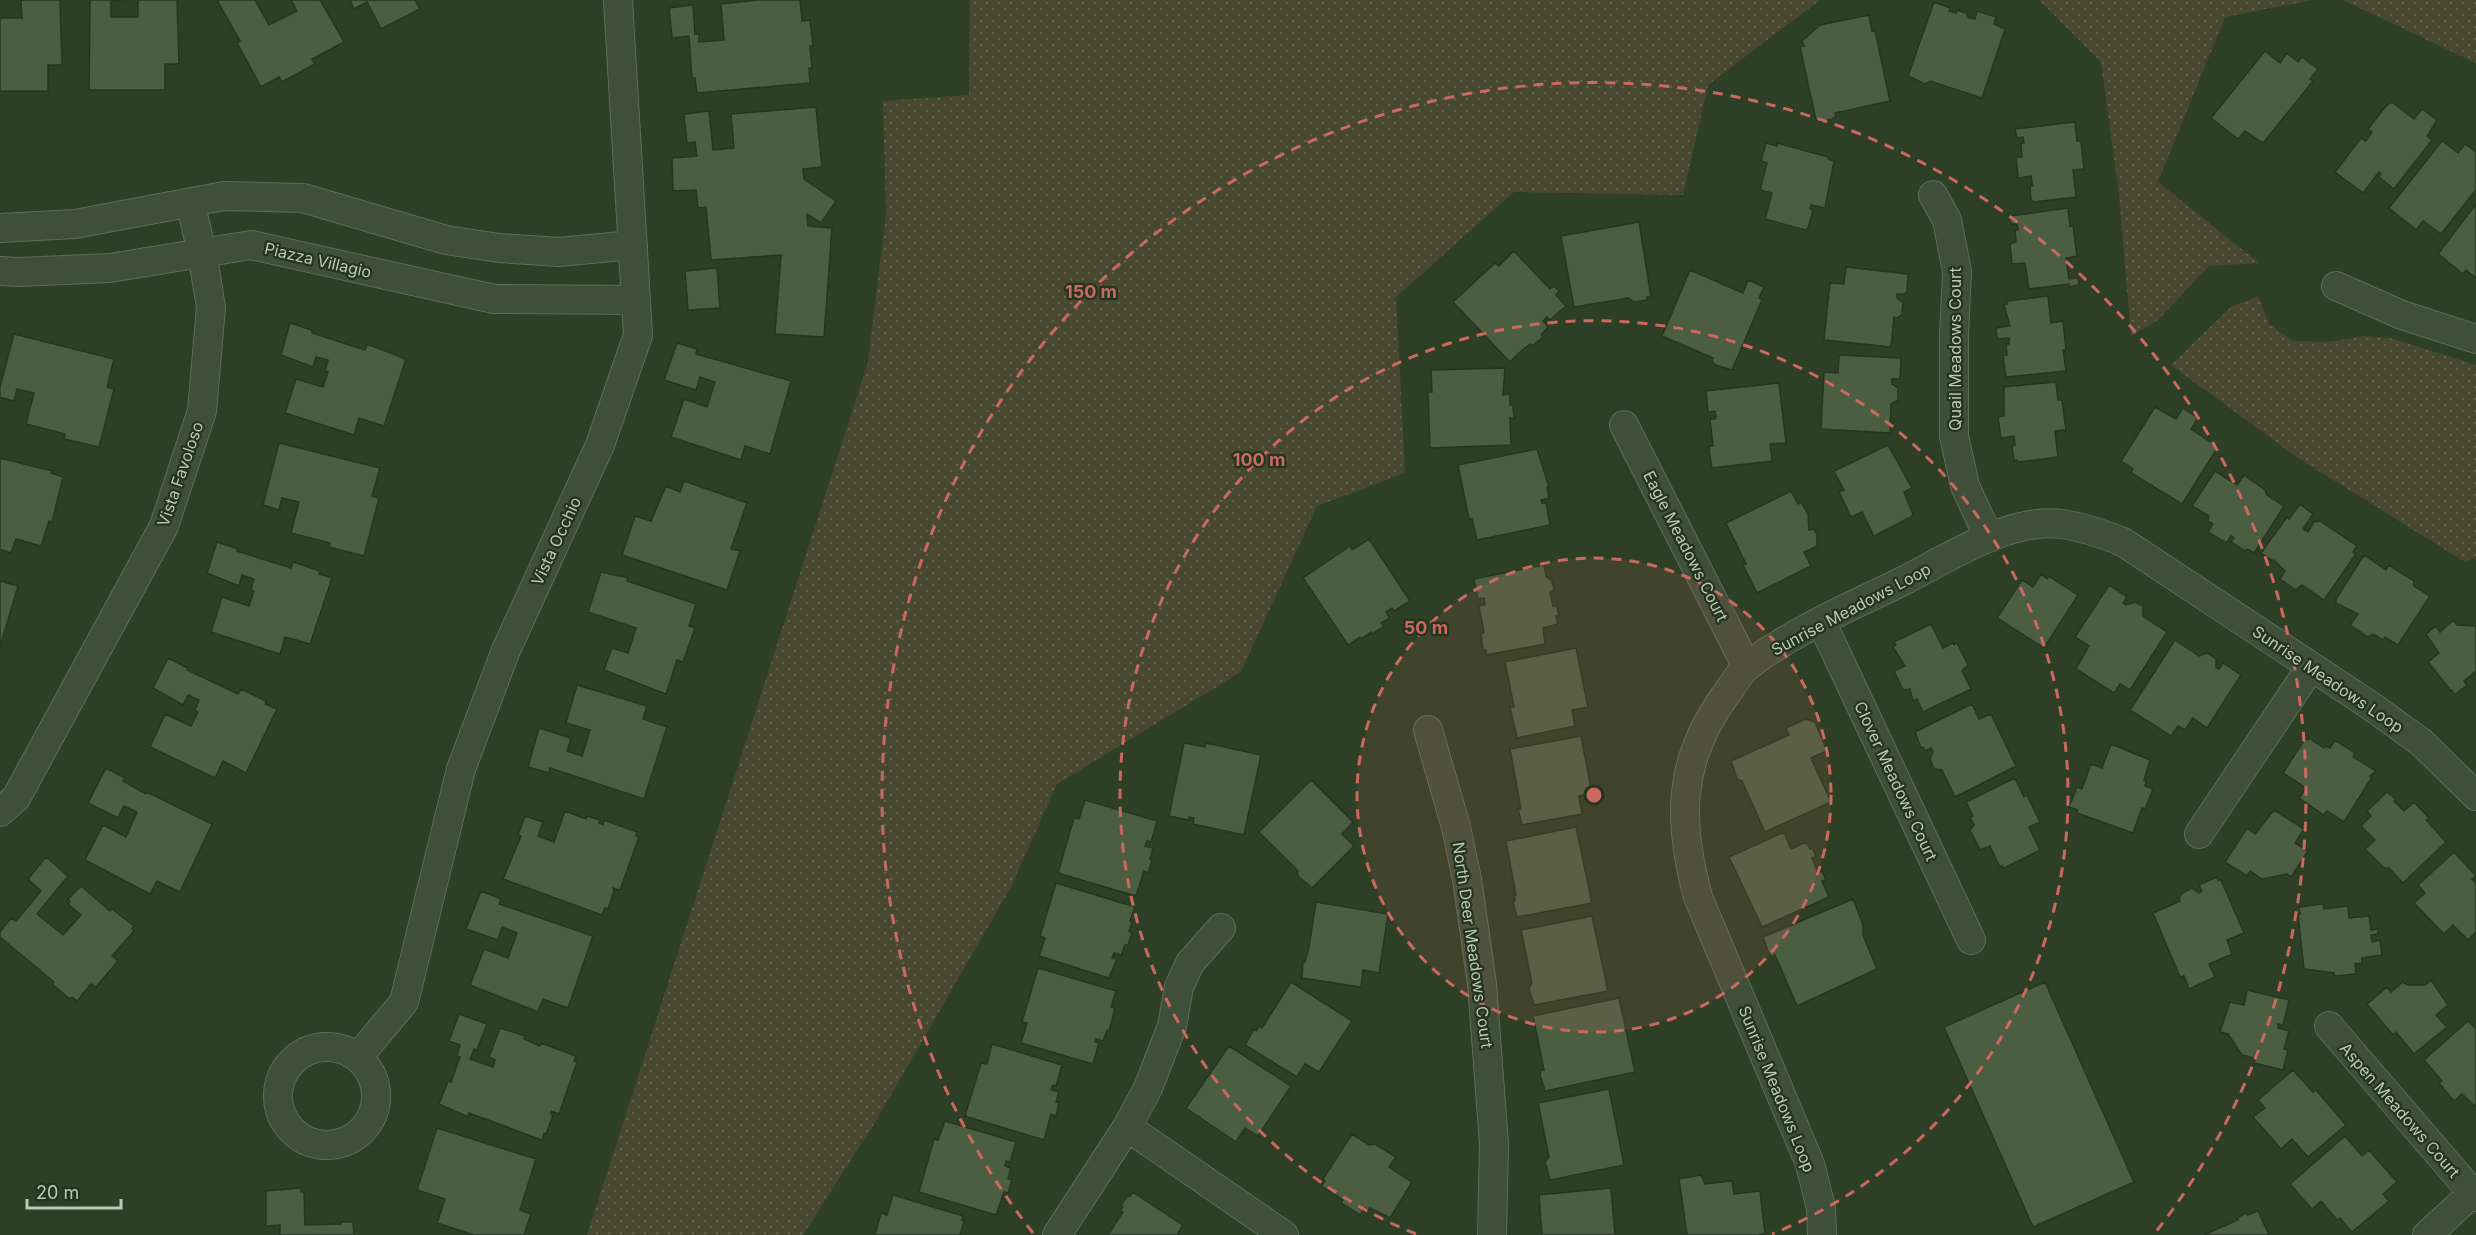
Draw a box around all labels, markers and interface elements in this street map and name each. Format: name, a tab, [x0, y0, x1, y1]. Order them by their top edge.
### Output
street label: Piazza Villagio	[263, 238, 373, 282]
street label: Quail Meadows Court	[1945, 267, 1965, 431]
text: 150 m	[1065, 281, 1117, 302]
street label: Vista Favoloso	[153, 419, 207, 529]
text: 100 m	[1233, 449, 1285, 470]
street label: Eagle Meadows Court	[1639, 467, 1733, 625]
street label: Vista Occhio	[527, 493, 585, 589]
street label: Sunrise Meadows Loop	[1768, 558, 1934, 660]
text: 50 m	[1404, 617, 1448, 638]
street label: Sunrise Meadows Loop	[2249, 621, 2407, 737]
street label: Clover Meadows Court	[1850, 698, 1942, 864]
centre of rings	[1584, 785, 1604, 805]
street label: North Deer Meadows Court	[1449, 841, 1497, 1049]
street label: Sunrise Meadows Loop	[1734, 1003, 1820, 1175]
street label: Aspen Meadows Court	[2336, 1038, 2464, 1182]
scale bar	[27, 1172, 122, 1210]
text: 20 m	[36, 1182, 79, 1203]

